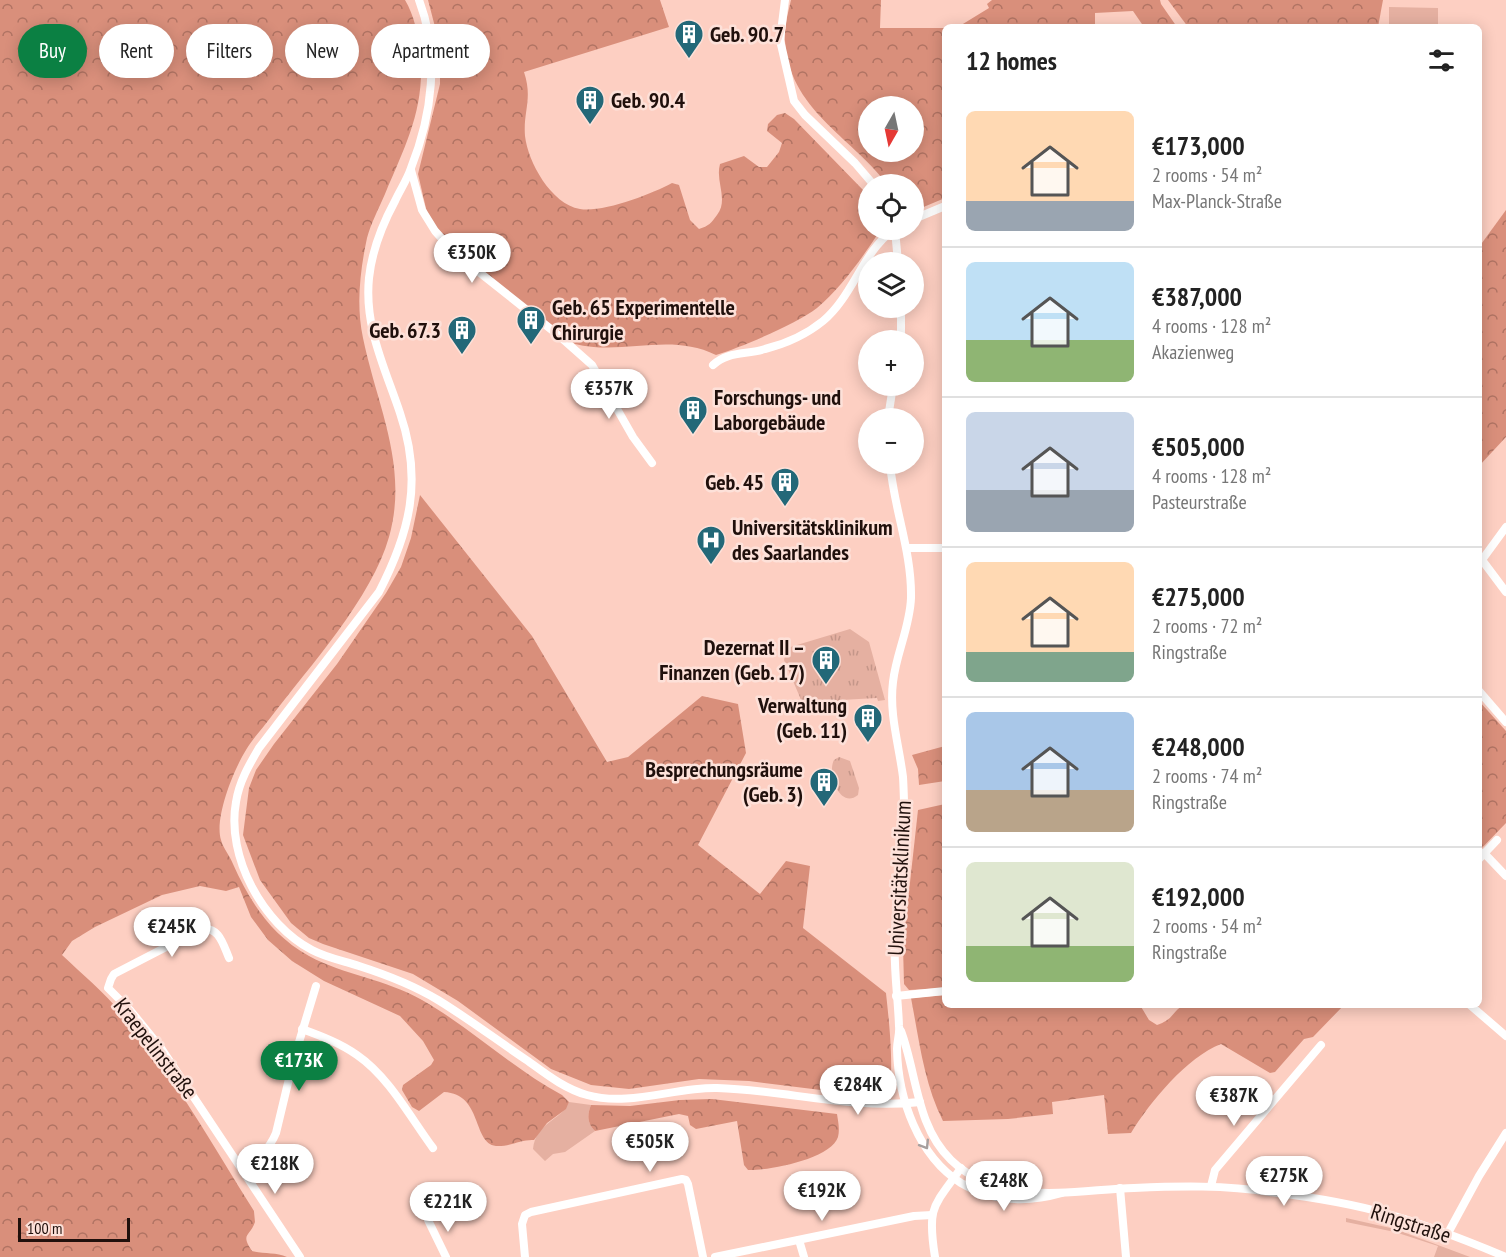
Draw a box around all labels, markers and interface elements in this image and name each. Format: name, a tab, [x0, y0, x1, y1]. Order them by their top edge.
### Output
building icon: Geb. 90.7	[673, 18, 705, 60]
place label: Geb. 90.7	[710, 20, 784, 48]
chip: Buy	[18, 24, 87, 78]
chip: Rent	[99, 24, 174, 78]
chip: Filters	[186, 24, 273, 78]
chip: New	[285, 24, 359, 78]
chip: Apartment	[371, 24, 490, 78]
text: 12 homes	[966, 44, 1057, 77]
icon: filters	[1425, 44, 1458, 77]
building icon: Geb. 90.4	[574, 84, 606, 126]
place label: Geb. 90.4	[611, 86, 686, 114]
north arrow	[858, 96, 924, 162]
map controls	[858, 96, 924, 474]
text: €173,000	[1152, 129, 1245, 162]
icon: home	[1014, 135, 1086, 207]
text: 2 rooms · 54 m²	[1152, 162, 1262, 188]
button: locate	[858, 174, 924, 240]
text: Max-Planck-Straße	[1152, 188, 1282, 214]
pin: €350K	[430, 233, 514, 284]
text: €350K	[448, 239, 496, 265]
button: layers	[858, 252, 924, 318]
text: €387,000	[1152, 280, 1242, 313]
icon: home	[1014, 286, 1086, 358]
place label: Geb. 65 Experimentelle Chirurgie	[552, 293, 735, 346]
building icon: Geb. 65 Experimentelle Chirurgie	[515, 304, 547, 346]
text: 4 rooms · 128 m²	[1152, 313, 1271, 339]
building icon: Geb. 67.3	[446, 314, 478, 356]
place label: Geb. 67.3	[369, 316, 441, 344]
button: +	[858, 330, 924, 396]
text: Akazienweg	[1152, 339, 1234, 365]
pin: €357K	[567, 369, 651, 420]
text: €357K	[585, 375, 633, 401]
place label: Forschungs- und Laborgebäude	[714, 383, 841, 436]
building icon: Forschungs- und Laborgebäude	[677, 394, 709, 436]
button: −	[858, 408, 924, 474]
text: €505,000	[1152, 430, 1245, 463]
icon: home	[1014, 436, 1086, 508]
text: 4 rooms · 128 m²	[1152, 463, 1271, 489]
building icon: Geb. 45	[769, 466, 801, 508]
place label: Geb. 45	[705, 468, 764, 496]
text: Pasteurstraße	[1152, 489, 1247, 515]
place label: Universitätsklinikum des Saarlandes	[732, 513, 893, 566]
hospital icon: Universitätsklinikum des Saarlandes	[695, 524, 727, 566]
text: €275,000	[1152, 580, 1245, 613]
icon: home	[1014, 586, 1086, 658]
text: 2 rooms · 72 m²	[1152, 613, 1262, 639]
place label: Dezernat II – Finanzen (Geb. 17)	[659, 633, 805, 686]
text: Ringstraße	[1152, 639, 1227, 665]
building icon: Dezernat II – Finanzen (Geb. 17)	[810, 644, 842, 686]
place label: Verwaltung (Geb. 11)	[757, 691, 847, 744]
building icon: Verwaltung (Geb. 11)	[852, 702, 884, 744]
text: €248,000	[1152, 730, 1245, 763]
icon: home	[1014, 736, 1086, 808]
place label: Besprechungsräume (Geb. 3)	[645, 755, 803, 808]
text: 2 rooms · 74 m²	[1152, 763, 1262, 789]
building icon: Besprechungsräume (Geb. 3)	[808, 766, 840, 808]
text: Ringstraße	[1152, 789, 1227, 815]
street label: Universitätsklinikum	[881, 800, 917, 956]
text: €192,000	[1152, 880, 1245, 913]
icon: home	[1014, 886, 1086, 958]
pin: €245K	[130, 907, 214, 958]
text: €245K	[148, 913, 196, 939]
text: 2 rooms · 54 m²	[1152, 913, 1262, 939]
text: Ringstraße	[1152, 939, 1227, 965]
street label: Kraepelinstraße	[108, 992, 204, 1104]
pin: €173K	[257, 1041, 341, 1092]
text: €173K	[275, 1047, 323, 1073]
pin: €284K	[816, 1065, 900, 1116]
text: €284K	[834, 1071, 882, 1097]
pin: €387K	[1192, 1076, 1276, 1127]
text: €387K	[1210, 1082, 1258, 1108]
pin: €505K	[608, 1122, 692, 1173]
text: €505K	[626, 1128, 674, 1154]
one-way arrow	[917, 1139, 929, 1149]
pin: €218K	[233, 1144, 317, 1195]
text: €218K	[251, 1150, 299, 1176]
pin: €275K	[1242, 1156, 1326, 1207]
pin: €248K	[962, 1161, 1046, 1212]
text: €275K	[1260, 1162, 1308, 1188]
text: €248K	[980, 1167, 1028, 1193]
pin: €192K	[780, 1171, 864, 1222]
text: €192K	[798, 1177, 846, 1203]
pin: €221K	[406, 1182, 490, 1233]
text: €221K	[424, 1188, 472, 1214]
street label: Ringstraße	[1367, 1197, 1455, 1249]
scale bar	[18, 1215, 130, 1242]
text: 100 m	[27, 1218, 62, 1238]

